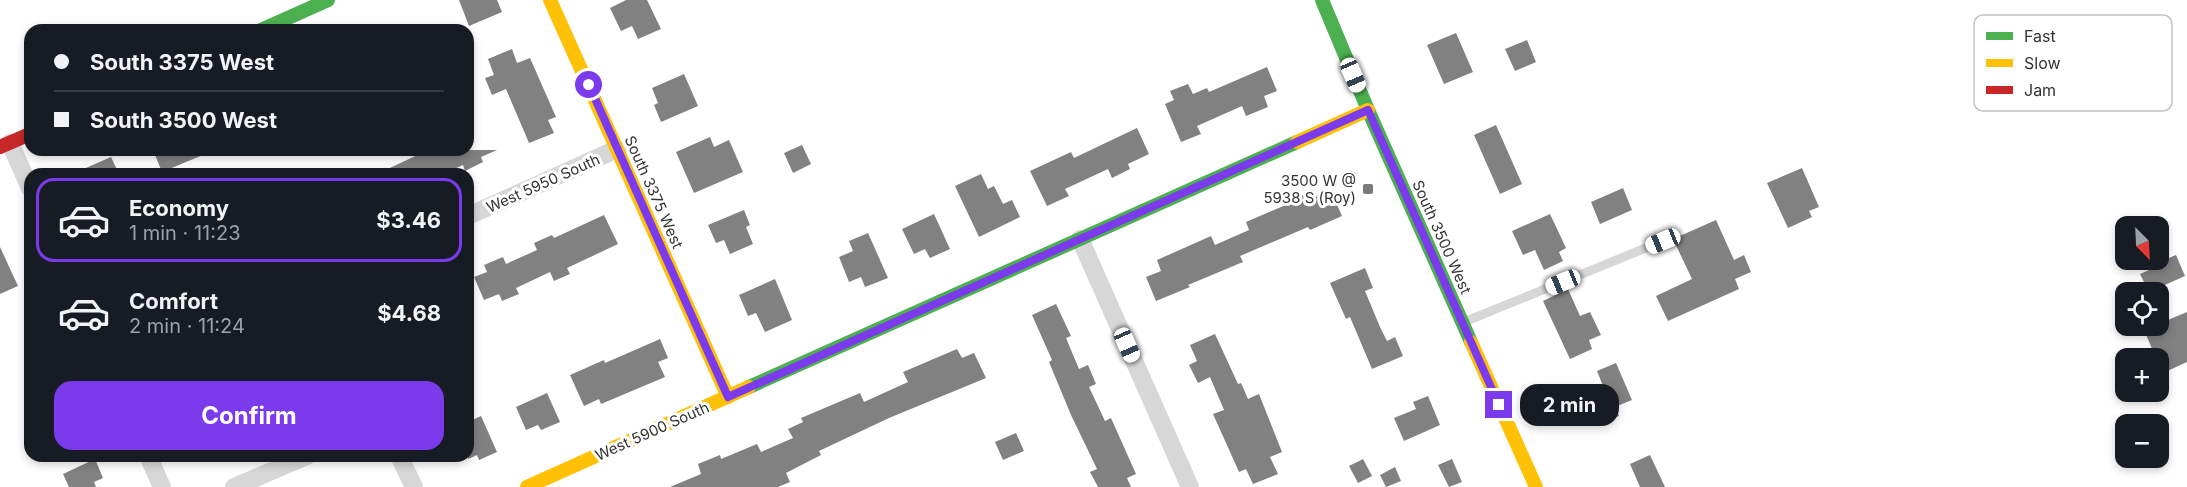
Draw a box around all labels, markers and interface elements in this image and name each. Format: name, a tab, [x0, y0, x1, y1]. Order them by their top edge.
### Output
legend	[1974, 15, 2172, 111]
text: Fast	[2024, 26, 2056, 46]
text: South 3375 West	[90, 49, 274, 75]
text: Slow	[2024, 53, 2061, 73]
car	[1338, 55, 1368, 95]
route start	[575, 71, 602, 98]
text: Jam	[2024, 80, 2056, 100]
text: South 3500 West	[90, 107, 277, 133]
street label: South 3375 West	[621, 133, 687, 251]
street label: West 5950 South	[483, 149, 603, 217]
place label: 3500 W @ 5938 S (Roy)	[1263, 171, 1356, 207]
street label: South 3500 West	[1408, 177, 1476, 297]
marker: 3500 W @ 5938 S (Roy)	[1361, 182, 1375, 196]
icon: car	[57, 193, 111, 247]
text: Economy	[129, 195, 229, 221]
text: $3.46	[376, 207, 441, 233]
north arrow	[2115, 216, 2169, 270]
map controls	[2115, 216, 2169, 468]
text: 1 min · 11:23	[129, 221, 241, 245]
car	[1643, 226, 1683, 256]
car	[1543, 267, 1583, 297]
button: locate	[2115, 282, 2169, 336]
icon: car	[57, 286, 111, 340]
text: Comfort	[129, 288, 218, 314]
text: $4.68	[377, 300, 441, 326]
text: 2 min · 11:24	[129, 314, 245, 338]
car	[1111, 325, 1143, 365]
button: +	[2115, 348, 2169, 402]
button: Confirm	[54, 381, 444, 450]
callout: 2 min	[1520, 384, 1619, 426]
route end	[1485, 391, 1512, 418]
text: 2 min	[1543, 393, 1596, 417]
street label: West 5900 South	[592, 397, 712, 465]
button: −	[2115, 414, 2169, 468]

